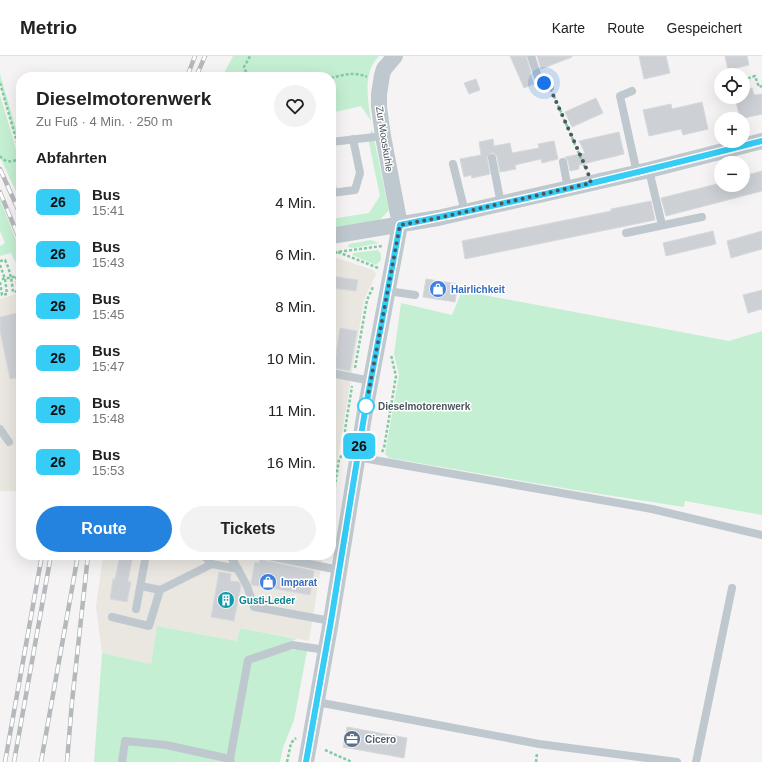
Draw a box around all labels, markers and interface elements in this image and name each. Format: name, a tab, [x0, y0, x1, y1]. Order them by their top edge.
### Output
text: Metrio	[20, 17, 77, 38]
text: Karte	[552, 20, 585, 36]
text: Route	[607, 20, 645, 36]
text: Gespeichert	[667, 20, 742, 36]
map controls	[714, 68, 750, 192]
button: locate	[714, 68, 750, 104]
your location	[534, 73, 554, 93]
button: heart	[274, 85, 316, 127]
text: Dieselmotorenwerk	[36, 88, 211, 109]
street label: Zur Mooskuhle	[374, 106, 395, 173]
button: +	[714, 112, 750, 148]
text: Zu Fuß · 4 Min. · 250 m	[36, 114, 173, 129]
text: Abfahrten	[36, 149, 107, 166]
button: −	[714, 156, 750, 192]
text: Bus	[92, 186, 120, 203]
text: 26	[50, 194, 66, 210]
text: 4 Min.	[275, 194, 316, 211]
text: 15:41	[92, 203, 125, 218]
text: Bus	[92, 238, 120, 255]
text: 26	[50, 246, 66, 262]
text: 6 Min.	[275, 246, 316, 263]
text: 15:43	[92, 255, 125, 270]
shop icon: Hairlichkeit	[428, 279, 448, 299]
place label: Hairlichkeit	[451, 284, 506, 295]
text: Bus	[92, 290, 120, 307]
text: 26	[50, 298, 66, 314]
text: 8 Min.	[275, 298, 316, 315]
text: 15:45	[92, 307, 125, 322]
text: Bus	[92, 342, 120, 359]
text: 26	[50, 350, 66, 366]
text: 10 Min.	[267, 350, 316, 367]
text: 15:47	[92, 359, 125, 374]
text: Bus	[92, 394, 120, 411]
marker: Dieselmotorenwerk	[357, 397, 375, 415]
place label: Dieselmotorenwerk	[378, 401, 471, 412]
text: 26	[50, 402, 66, 418]
text: 11 Min.	[268, 402, 316, 419]
text: 15:48	[92, 411, 125, 426]
line badge: 26	[341, 433, 377, 459]
text: 26	[351, 438, 367, 454]
text: Bus	[92, 446, 120, 463]
text: 26	[50, 454, 66, 470]
text: 16 Min.	[267, 454, 316, 471]
text: 15:53	[92, 463, 125, 478]
button: Route	[36, 506, 172, 552]
button: Tickets	[180, 506, 316, 552]
shop icon: Imparat	[258, 572, 278, 592]
place label: Imparat	[281, 577, 318, 588]
building icon: Gusti-Leder	[216, 590, 236, 610]
place label: Gusti-Leder	[239, 595, 295, 606]
office icon: Cicero	[342, 729, 362, 749]
place label: Cicero	[365, 734, 396, 745]

